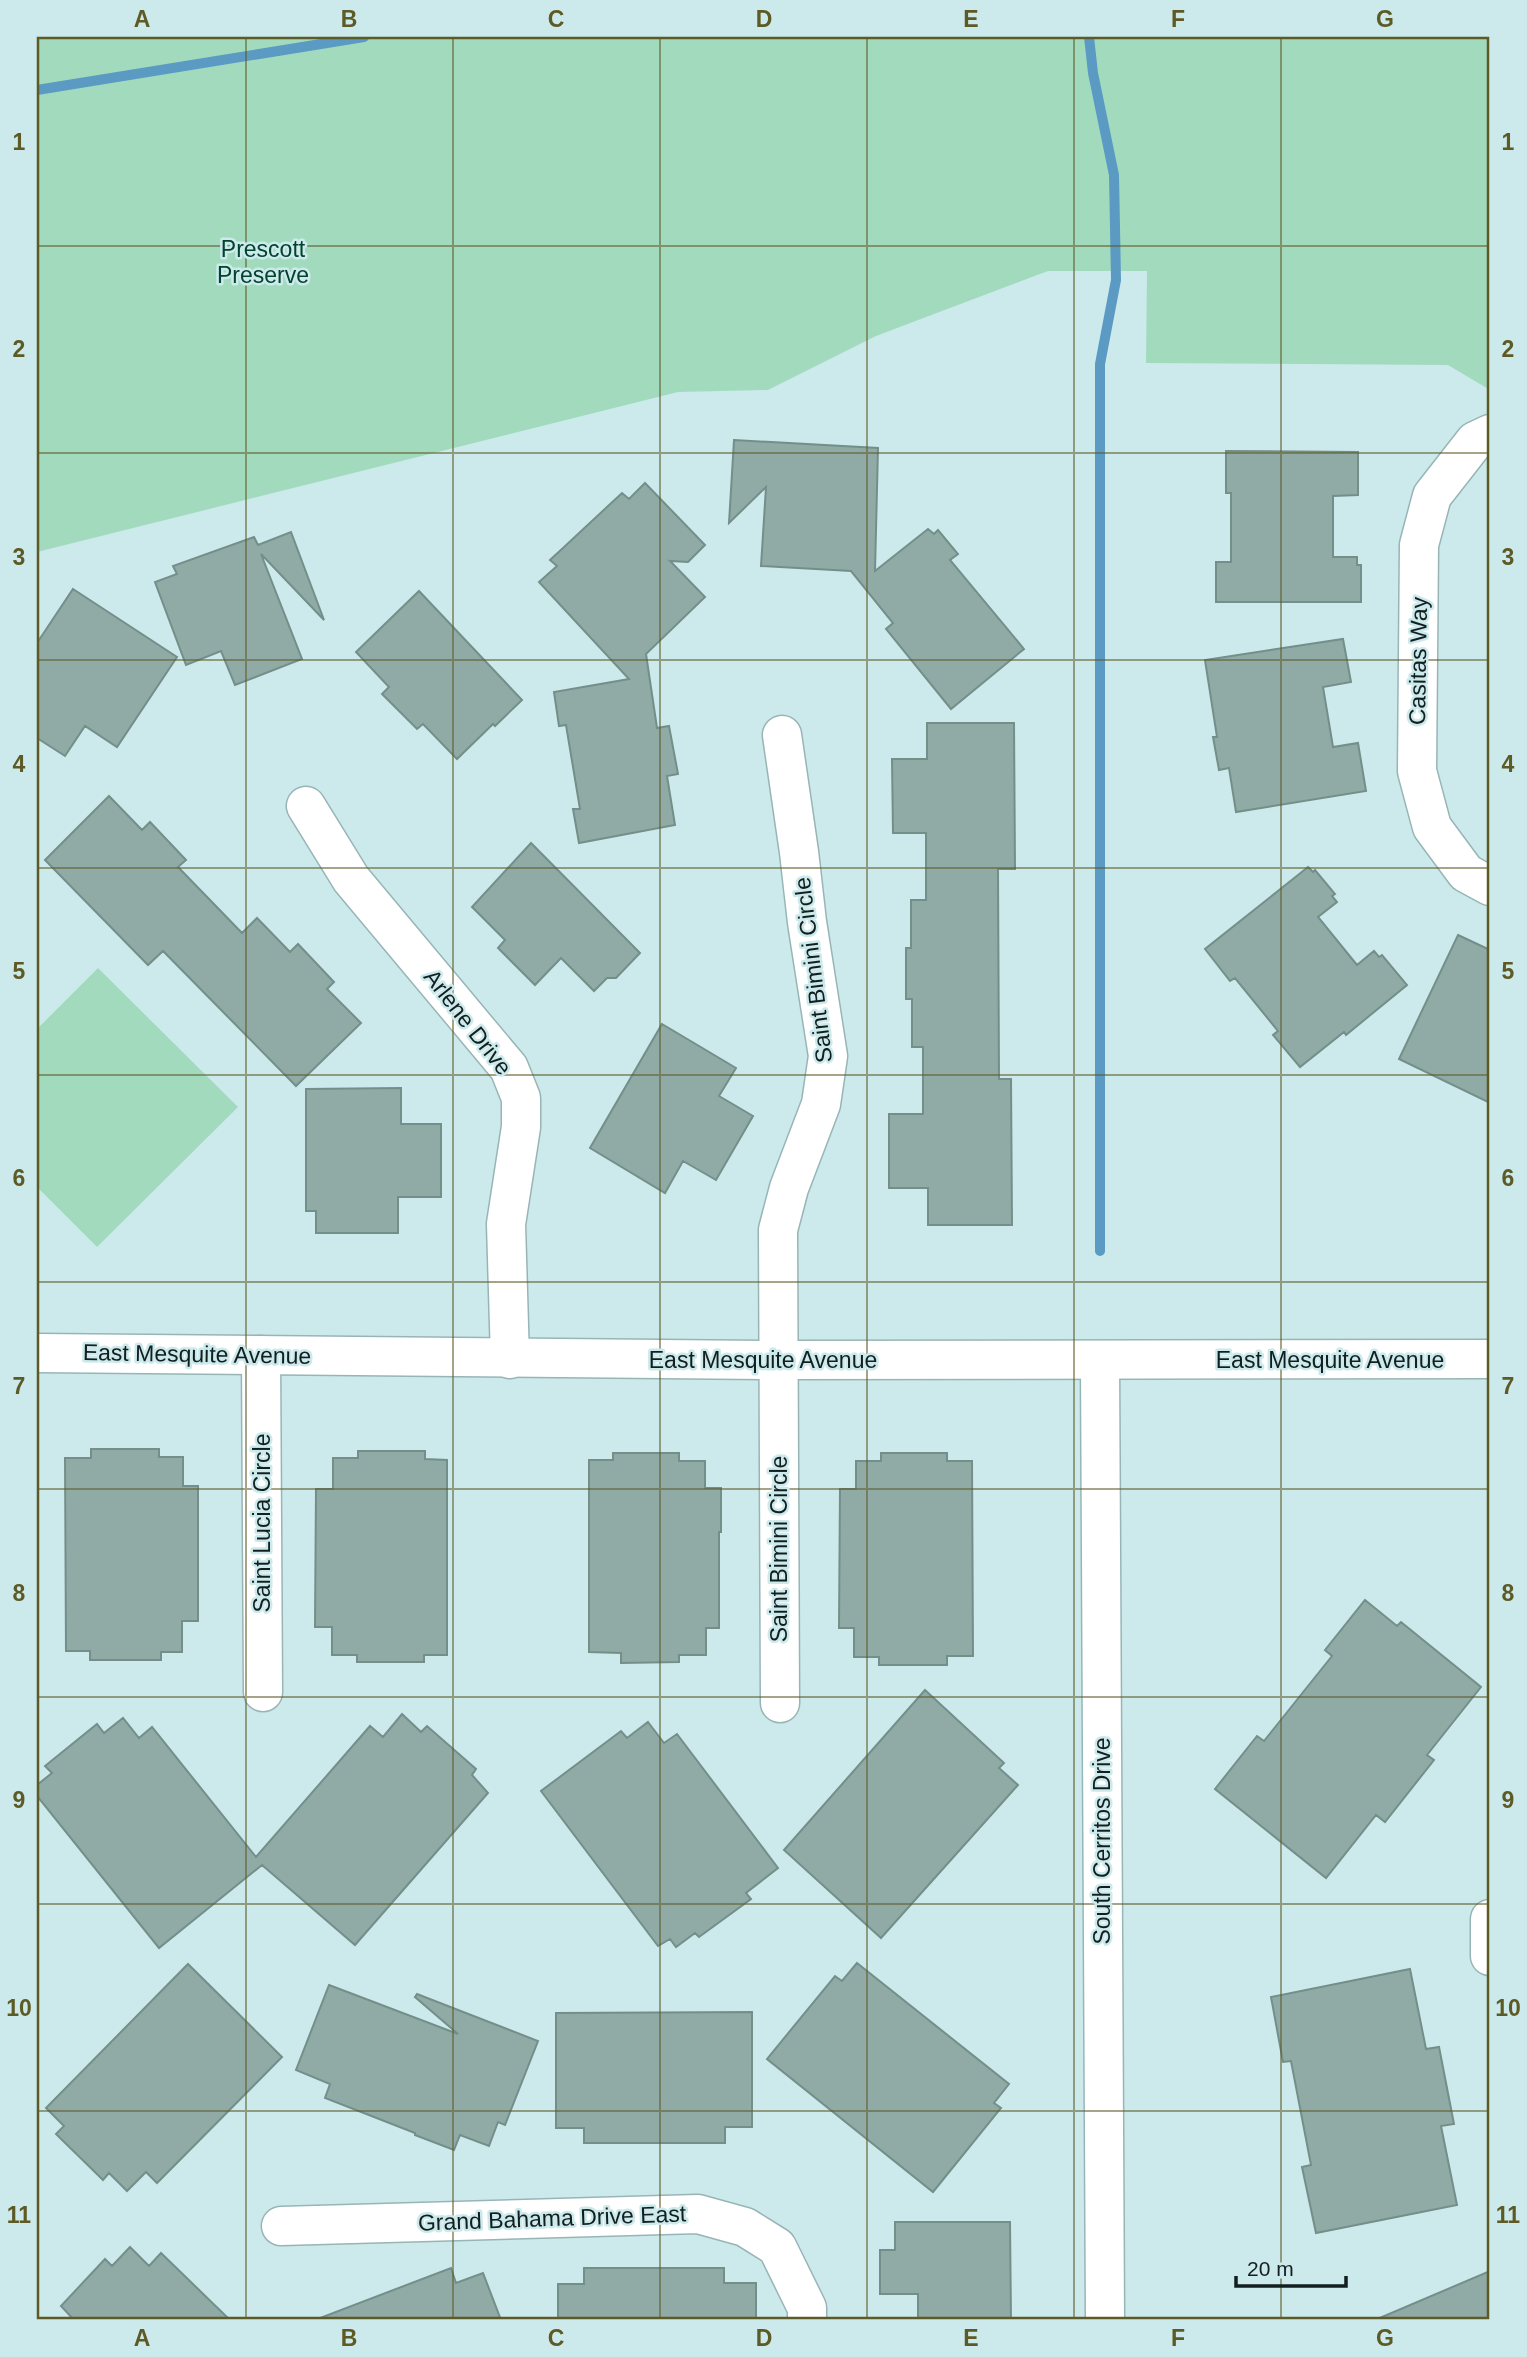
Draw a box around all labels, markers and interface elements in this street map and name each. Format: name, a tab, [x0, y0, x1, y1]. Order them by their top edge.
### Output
text: A	[134, 6, 150, 32]
text: B	[341, 6, 357, 32]
text: C	[548, 6, 564, 32]
text: D	[756, 6, 772, 32]
text: E	[963, 6, 979, 32]
text: F	[1171, 6, 1185, 32]
text: G	[1376, 6, 1394, 32]
text: 1	[13, 129, 26, 155]
text: 1	[1502, 129, 1515, 155]
park label: Prescott Preserve	[217, 236, 309, 288]
text: 2	[13, 336, 25, 362]
text: 2	[1502, 336, 1514, 362]
text: 3	[13, 544, 25, 570]
text: 3	[1502, 544, 1514, 570]
street label: Casitas Way	[1404, 596, 1432, 725]
text: 4	[13, 751, 26, 777]
text: 4	[1502, 751, 1515, 777]
street label: Saint Bimini Circle	[789, 876, 837, 1064]
text: 5	[13, 958, 26, 984]
text: 5	[1502, 958, 1515, 984]
street label: Arlene Drive	[419, 964, 517, 1080]
text: 6	[13, 1165, 25, 1191]
text: 6	[1502, 1165, 1514, 1191]
street label: East Mesquite Avenue	[83, 1339, 311, 1369]
street label: East Mesquite Avenue	[649, 1347, 877, 1373]
street label: East Mesquite Avenue	[1216, 1347, 1444, 1373]
text: 7	[13, 1373, 25, 1399]
text: 7	[1502, 1373, 1514, 1399]
street label: Saint Lucia Circle	[249, 1434, 275, 1612]
street label: Saint Bimini Circle	[766, 1456, 792, 1642]
text: 8	[13, 1580, 26, 1606]
text: 8	[1502, 1580, 1515, 1606]
street label: South Cerritos Drive	[1089, 1737, 1115, 1945]
text: 9	[13, 1787, 25, 1813]
text: 9	[1502, 1787, 1514, 1813]
text: 10	[6, 1995, 32, 2021]
text: 10	[1495, 1995, 1521, 2021]
street label: Grand Bahama Drive East	[417, 2200, 687, 2236]
text: 11	[7, 2202, 31, 2228]
text: 11	[1496, 2202, 1520, 2228]
scale bar	[1236, 2245, 1347, 2289]
text: 20 m	[1247, 2257, 1294, 2280]
text: A	[134, 2325, 150, 2351]
text: B	[341, 2325, 357, 2351]
text: C	[548, 2325, 564, 2351]
text: D	[756, 2325, 772, 2351]
text: E	[963, 2325, 979, 2351]
text: F	[1171, 2325, 1185, 2351]
text: G	[1376, 2325, 1394, 2351]

